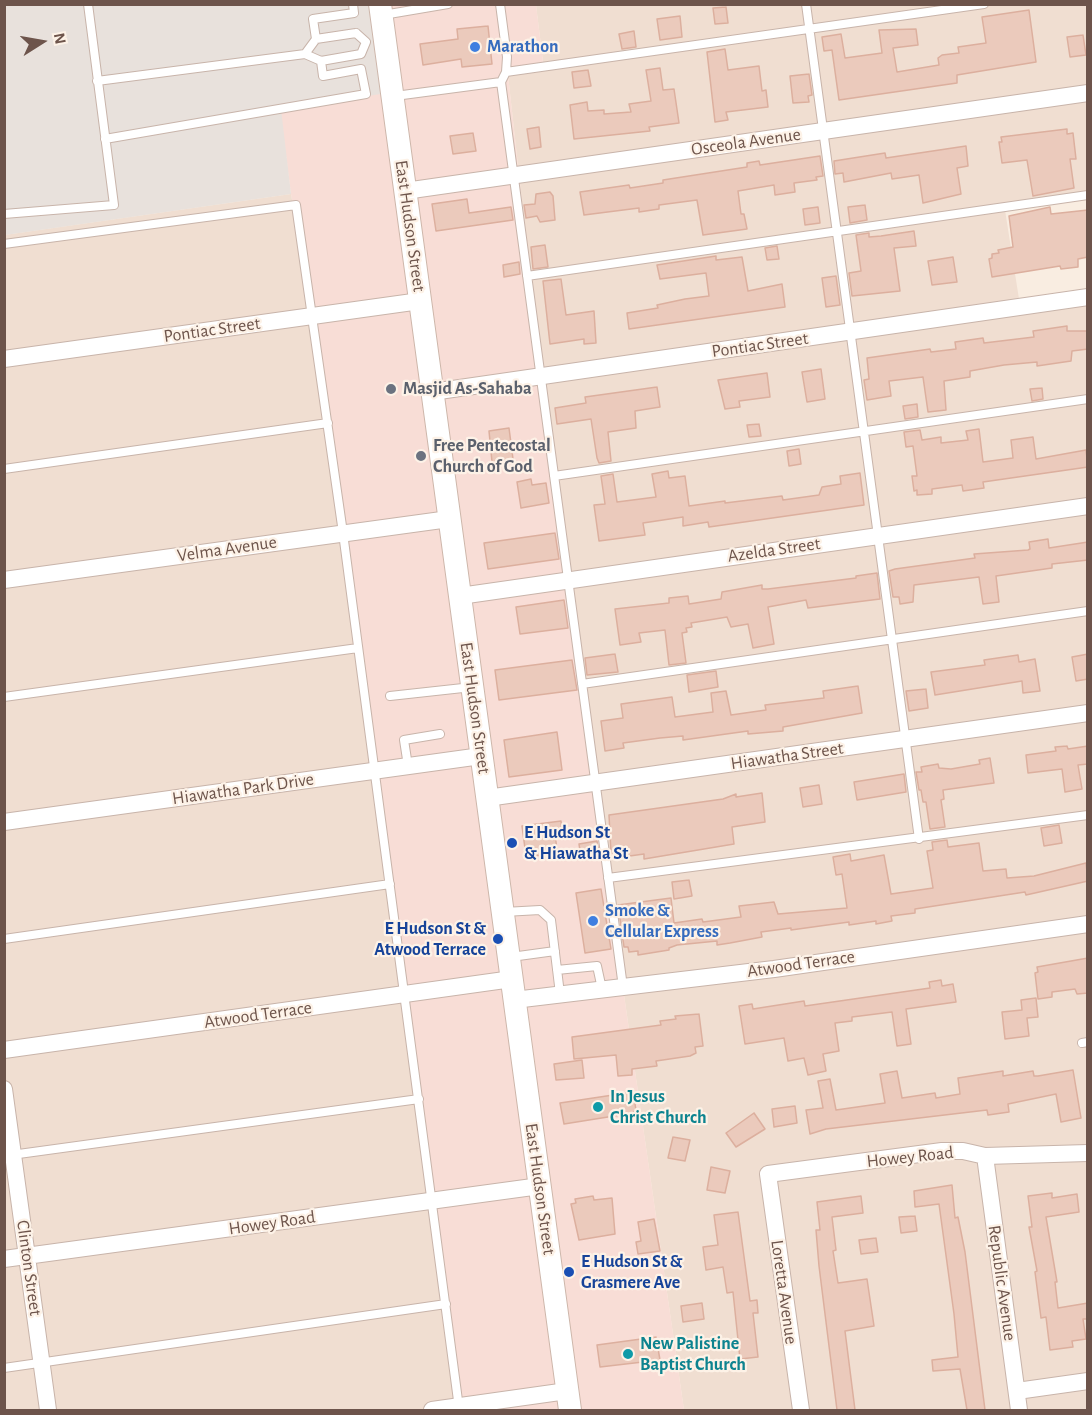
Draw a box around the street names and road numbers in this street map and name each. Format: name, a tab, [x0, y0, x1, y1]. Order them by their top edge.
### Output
street label: Osceola Avenue	[690, 124, 802, 160]
street label: East Hudson Street	[390, 159, 430, 293]
street label: Pontiac Street	[162, 313, 262, 347]
street label: Pontiac Street	[710, 328, 810, 362]
street label: Velma Avenue	[176, 531, 278, 567]
street label: Azelda Street	[726, 533, 822, 567]
street label: East Hudson Street	[455, 641, 495, 775]
street label: Hiawatha Street	[729, 737, 845, 775]
street label: Hiawatha Park Drive	[171, 768, 315, 810]
street label: Atwood Terrace	[746, 946, 856, 982]
street label: Atwood Terrace	[203, 997, 313, 1033]
street label: East Hudson Street	[520, 1122, 560, 1256]
street label: Howey Road	[866, 1142, 954, 1172]
street label: Howey Road	[227, 1206, 317, 1240]
street label: Clinton Street	[12, 1219, 46, 1317]
street label: Republic Avenue	[983, 1224, 1021, 1342]
street label: Loretta Avenue	[766, 1238, 802, 1346]

